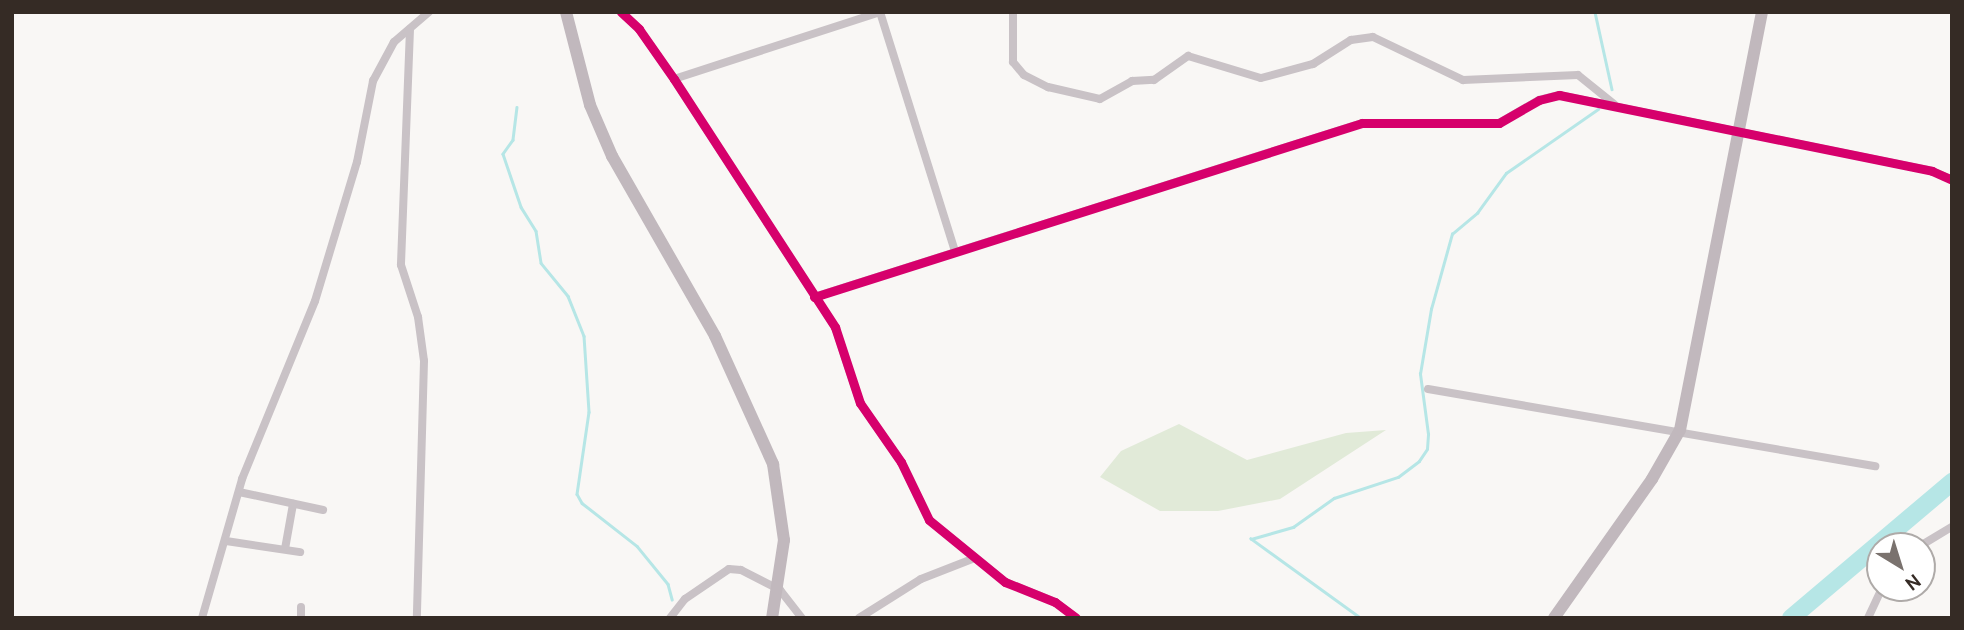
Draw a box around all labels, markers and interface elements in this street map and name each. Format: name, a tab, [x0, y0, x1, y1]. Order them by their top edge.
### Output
north arrow	[1866, 532, 1936, 602]
text: N	[1901, 569, 1925, 596]

